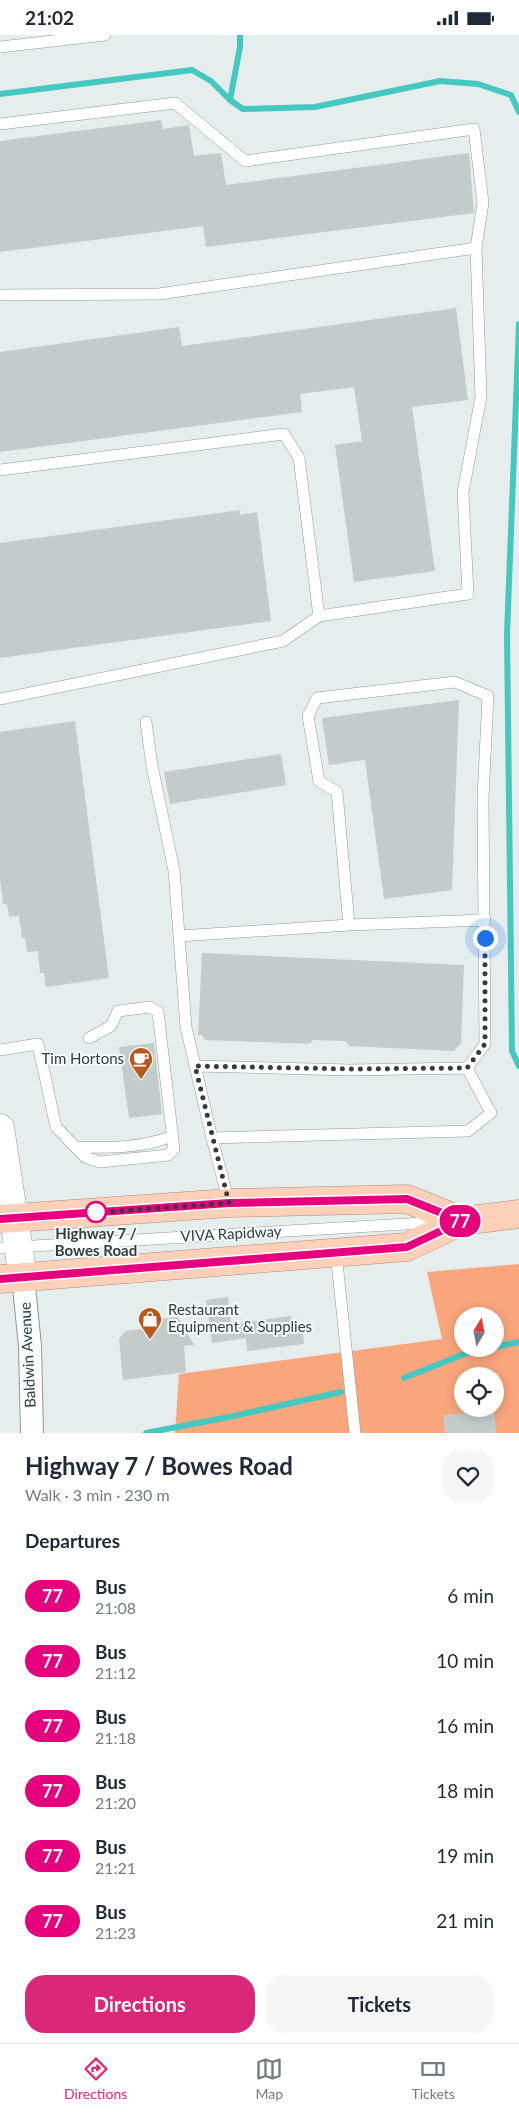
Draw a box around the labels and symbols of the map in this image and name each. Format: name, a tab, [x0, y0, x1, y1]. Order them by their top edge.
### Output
your location	[473, 926, 498, 951]
cafe icon: Tim Hortons	[128, 1046, 154, 1080]
place label: Tim Hortons	[42, 1049, 124, 1067]
marker: Highway 7 / Bowes Road	[85, 1201, 107, 1223]
line badge: 77	[438, 1205, 482, 1237]
street label: VIVA Rapidway	[180, 1221, 282, 1245]
place label: Highway 7 / Bowes Road	[55, 1224, 137, 1259]
place label: Restaurant Equipment & Supplies	[168, 1300, 312, 1335]
street label: Baldwin Avenue	[15, 1302, 39, 1408]
shop icon: Restaurant Equipment & Supplies	[137, 1306, 163, 1340]
north arrow	[454, 1307, 504, 1357]

